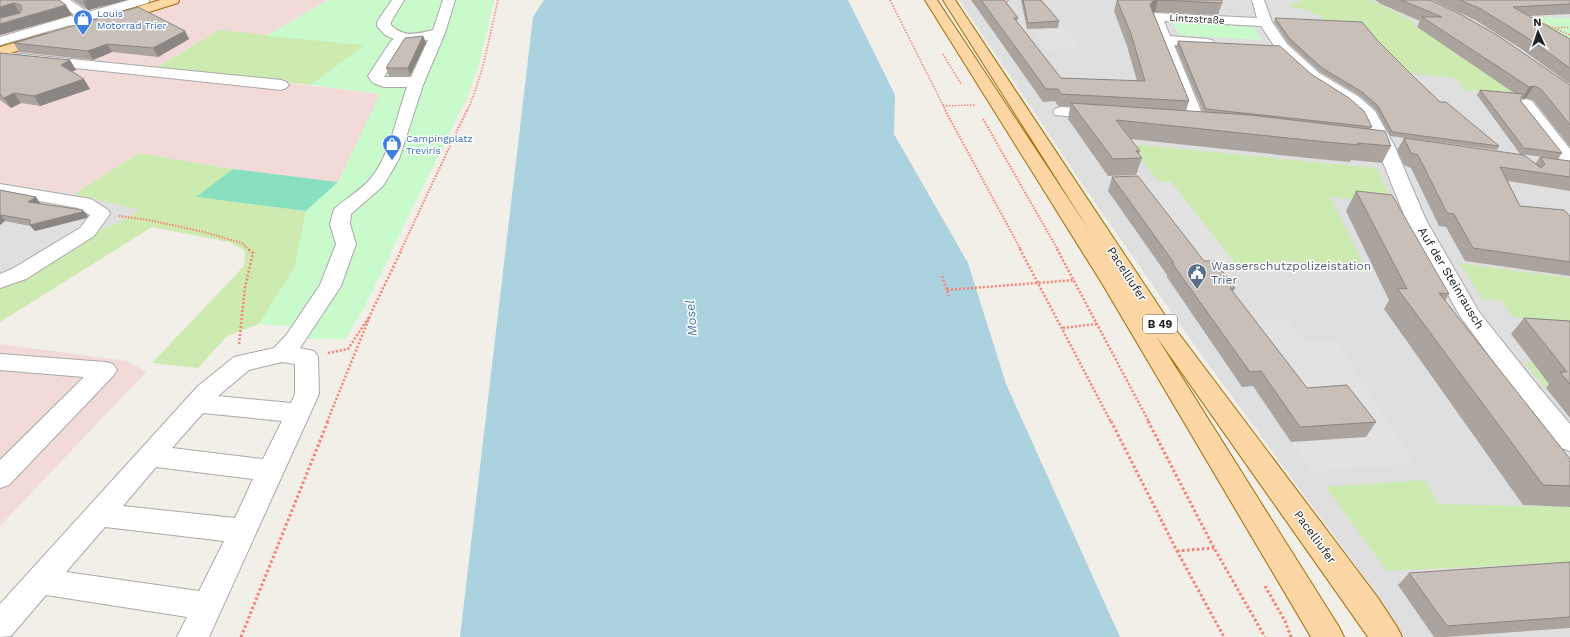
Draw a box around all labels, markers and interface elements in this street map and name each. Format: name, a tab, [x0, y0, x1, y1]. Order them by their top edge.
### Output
shop icon: Louis Motorrad Trier	[72, 8, 94, 36]
place label: Louis Motorrad Trier	[97, 8, 167, 31]
street label: Lintzstraße	[1169, 12, 1225, 26]
north arrow	[1518, 12, 1558, 52]
text: N	[1533, 16, 1542, 29]
shop icon: Campingplatz Treviris	[381, 133, 403, 161]
place label: Campingplatz Treviris	[406, 133, 473, 156]
street label: Auf der Steinrausch	[1415, 225, 1487, 331]
street label: Pacelliufer	[1104, 244, 1150, 304]
place label: Wasserschutzpolizeistation Trier	[1211, 259, 1371, 287]
public building icon: Wasserschutzpolizeistation Trier	[1186, 262, 1208, 290]
water label: Mosel	[682, 299, 700, 337]
road number: B 49	[1143, 315, 1177, 333]
street label: Pacelliufer	[1291, 508, 1339, 566]

